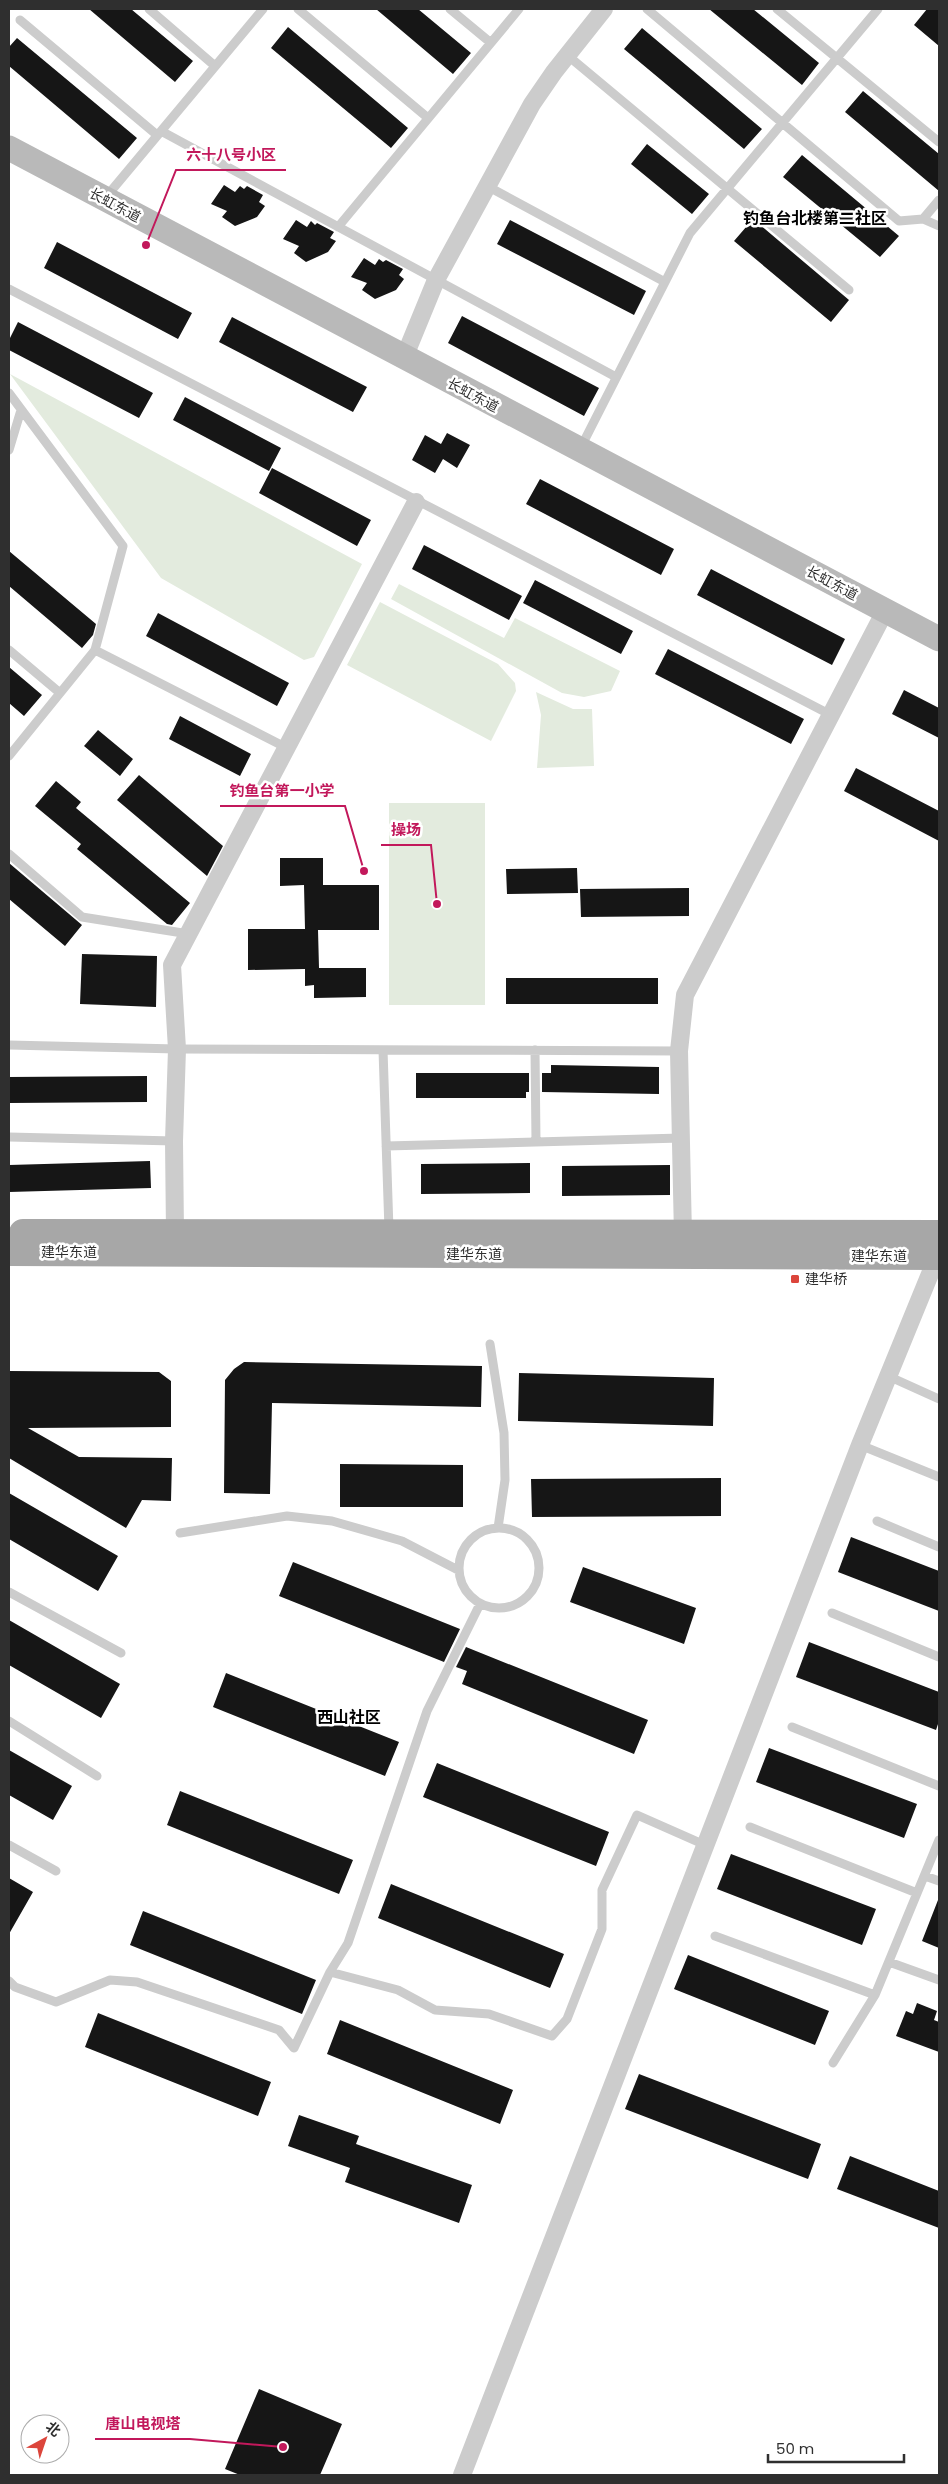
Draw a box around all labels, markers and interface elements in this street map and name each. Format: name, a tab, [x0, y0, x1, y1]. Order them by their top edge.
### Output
callout: 六十八号小区	[176, 140, 286, 170]
text: 六十八号小区	[186, 144, 276, 165]
street label: 长虹东道	[86, 183, 144, 227]
district label: 钓鱼台北楼第二社区	[743, 207, 887, 230]
street label: 长虹东道	[444, 373, 502, 417]
street label: 长虹东道	[803, 561, 861, 605]
callout: 钓鱼台第一小学	[220, 776, 345, 806]
text: 钓鱼台第一小学	[229, 780, 335, 801]
callout: 操场	[381, 815, 431, 845]
text: 操场	[391, 819, 421, 840]
street label: 建华东道	[41, 1242, 97, 1262]
street label: 建华东道	[446, 1244, 502, 1264]
street label: 建华东道	[851, 1246, 907, 1266]
place label: 建华桥	[805, 1269, 847, 1289]
marker: 建华桥	[789, 1273, 801, 1285]
district label: 西山社区	[317, 1706, 381, 1729]
callout: 唐山电视塔	[95, 2409, 190, 2439]
text: 唐山电视塔	[105, 2413, 181, 2434]
north arrow	[20, 2414, 70, 2464]
text: 北	[42, 2417, 65, 2441]
scale bar	[768, 2432, 904, 2464]
text: 50 m	[776, 2438, 814, 2459]

